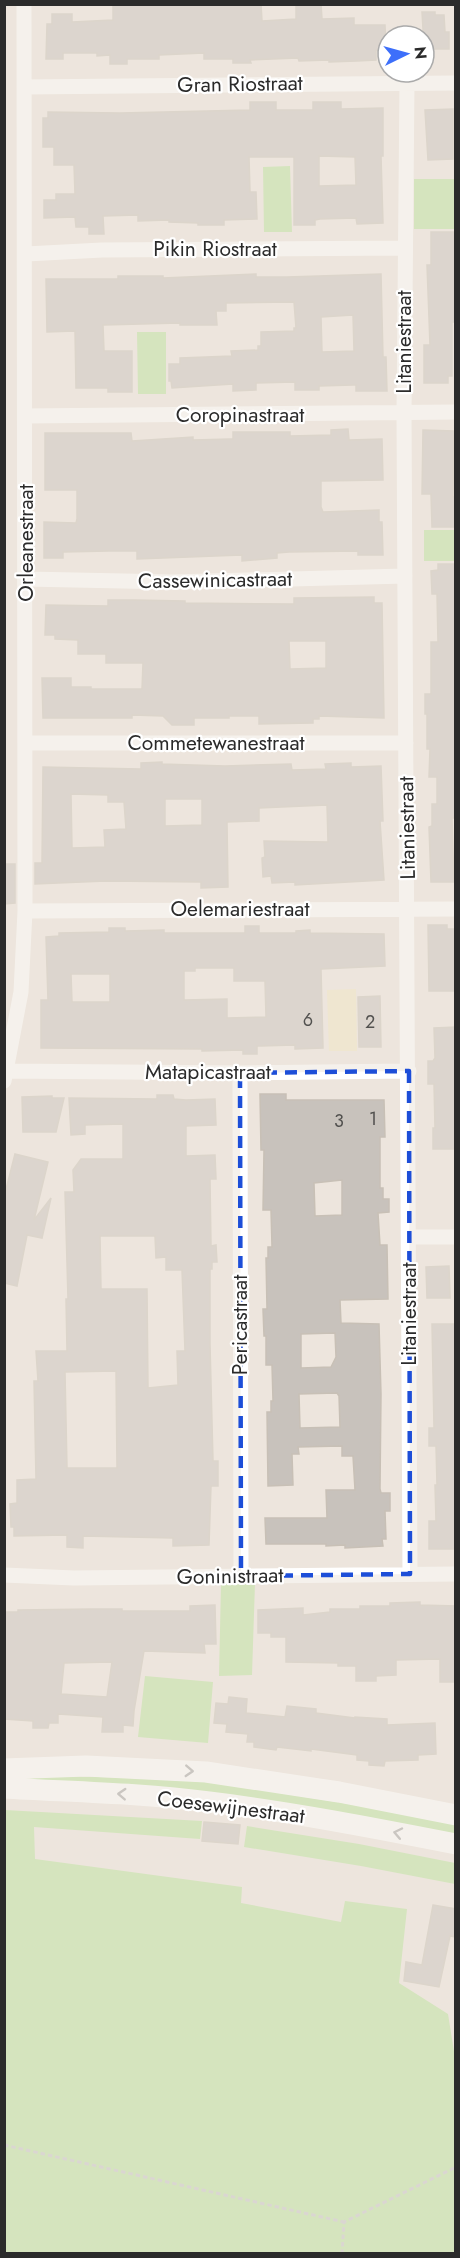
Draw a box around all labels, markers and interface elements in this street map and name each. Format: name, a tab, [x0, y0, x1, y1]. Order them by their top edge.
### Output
north arrow	[376, 24, 436, 84]
text: N	[408, 45, 432, 60]
street label: Gran Riostraat	[177, 68, 303, 100]
street label: Pikin Riostraat	[153, 234, 277, 264]
street label: Litaniestraat	[389, 290, 419, 394]
street label: Coropinastraat	[176, 400, 304, 430]
street label: Orleanestraat	[11, 484, 41, 602]
street label: Cassewinicastraat	[138, 564, 292, 596]
street label: Commetewanestraat	[127, 728, 305, 758]
street label: Litaniestraat	[391, 776, 423, 880]
street label: Oelemariestraat	[171, 894, 309, 924]
house number: 6	[303, 1007, 313, 1033]
house number: 2	[365, 1009, 375, 1035]
street label: Matapicastraat	[145, 1057, 271, 1087]
house number: 1	[369, 1106, 377, 1132]
house number: 3	[334, 1108, 344, 1134]
street label: Litaniestraat	[394, 1262, 424, 1366]
street label: Pericastraat	[225, 1275, 255, 1375]
street label: Goninistraat	[176, 1560, 284, 1592]
one-way arrow	[184, 1765, 193, 1778]
street label: Coesewijnestraat	[156, 1783, 306, 1831]
one-way arrow	[118, 1788, 127, 1801]
one-way arrow	[393, 1827, 403, 1840]

